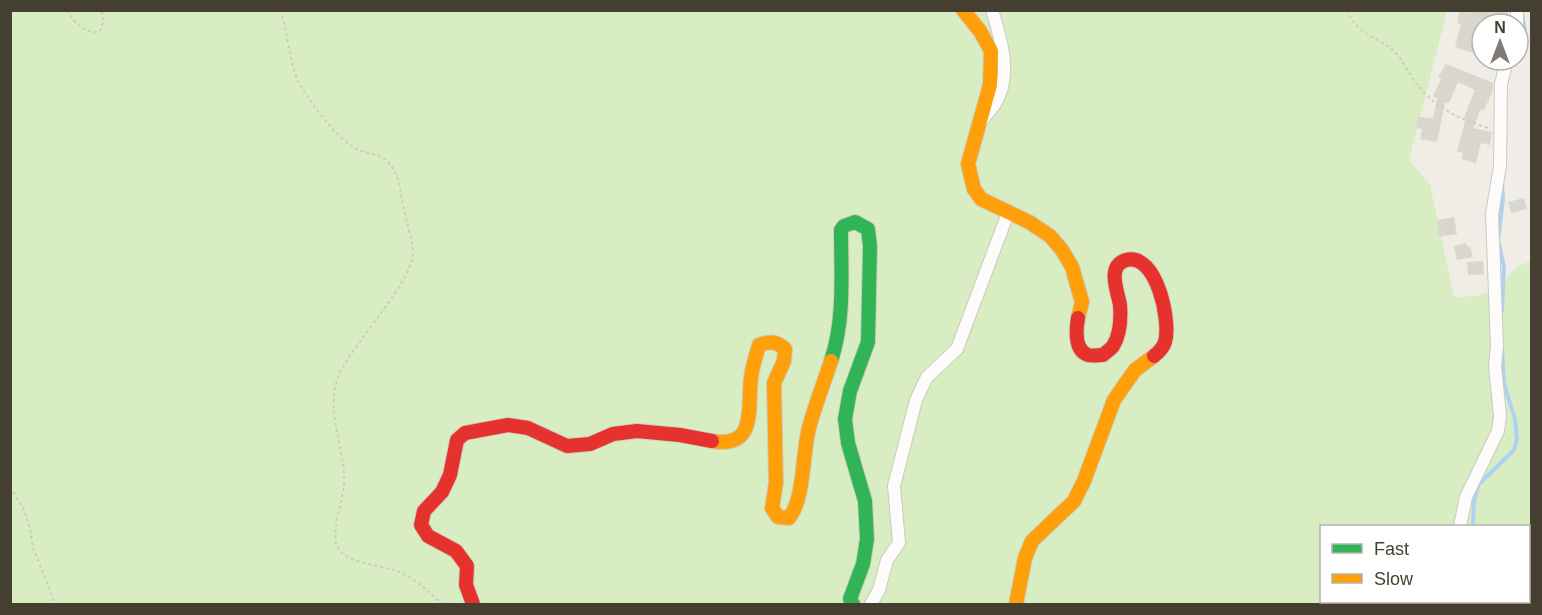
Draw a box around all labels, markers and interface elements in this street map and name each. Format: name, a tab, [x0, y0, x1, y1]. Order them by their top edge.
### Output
north arrow	[1470, 12, 1530, 72]
text: N	[1494, 19, 1506, 36]
legend	[1320, 525, 1530, 603]
text: Fast	[1374, 539, 1409, 559]
text: Slow	[1374, 569, 1414, 589]

